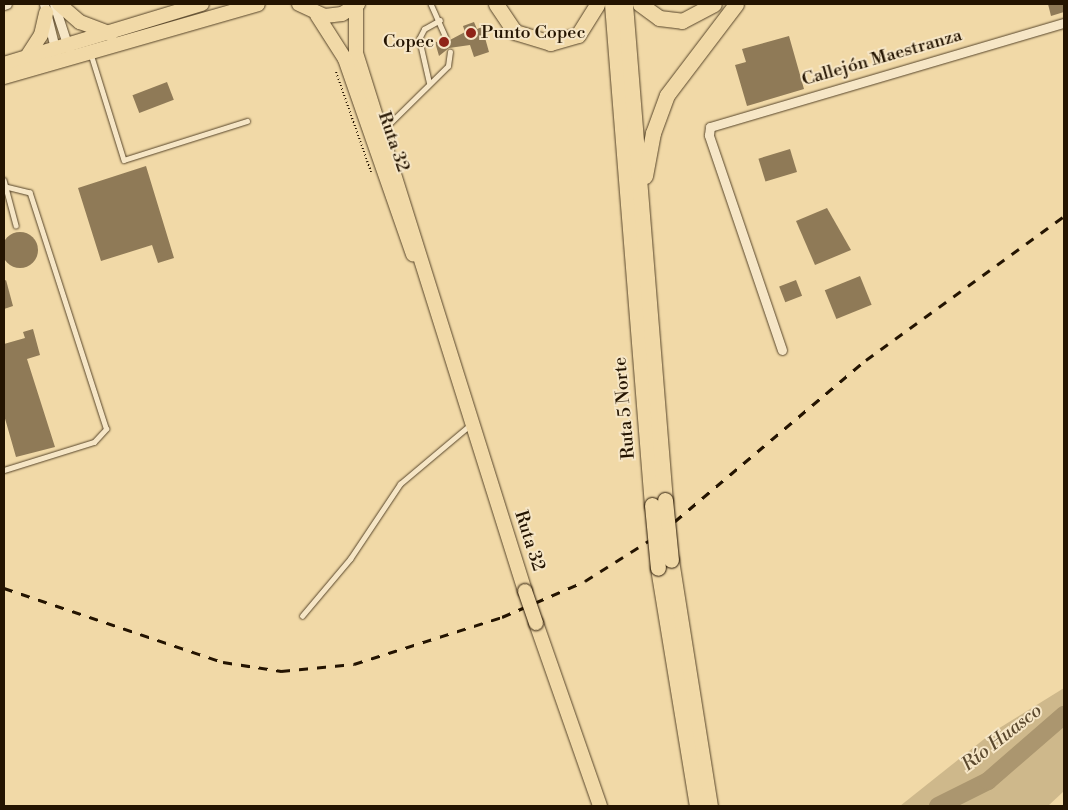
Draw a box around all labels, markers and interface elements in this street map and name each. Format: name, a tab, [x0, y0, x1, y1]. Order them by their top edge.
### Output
place label: Punto Copec	[481, 22, 585, 44]
street label: Callejón Maestranza	[799, 25, 965, 91]
marker: Punto Copec	[465, 27, 477, 39]
place label: Copec	[383, 31, 434, 53]
marker: Copec	[438, 36, 450, 48]
street label: Ruta 32	[373, 109, 413, 175]
street label: Ruta 5 Norte	[610, 356, 640, 460]
street label: Ruta 32	[509, 508, 549, 574]
water label: Río Huasco	[957, 700, 1047, 776]

